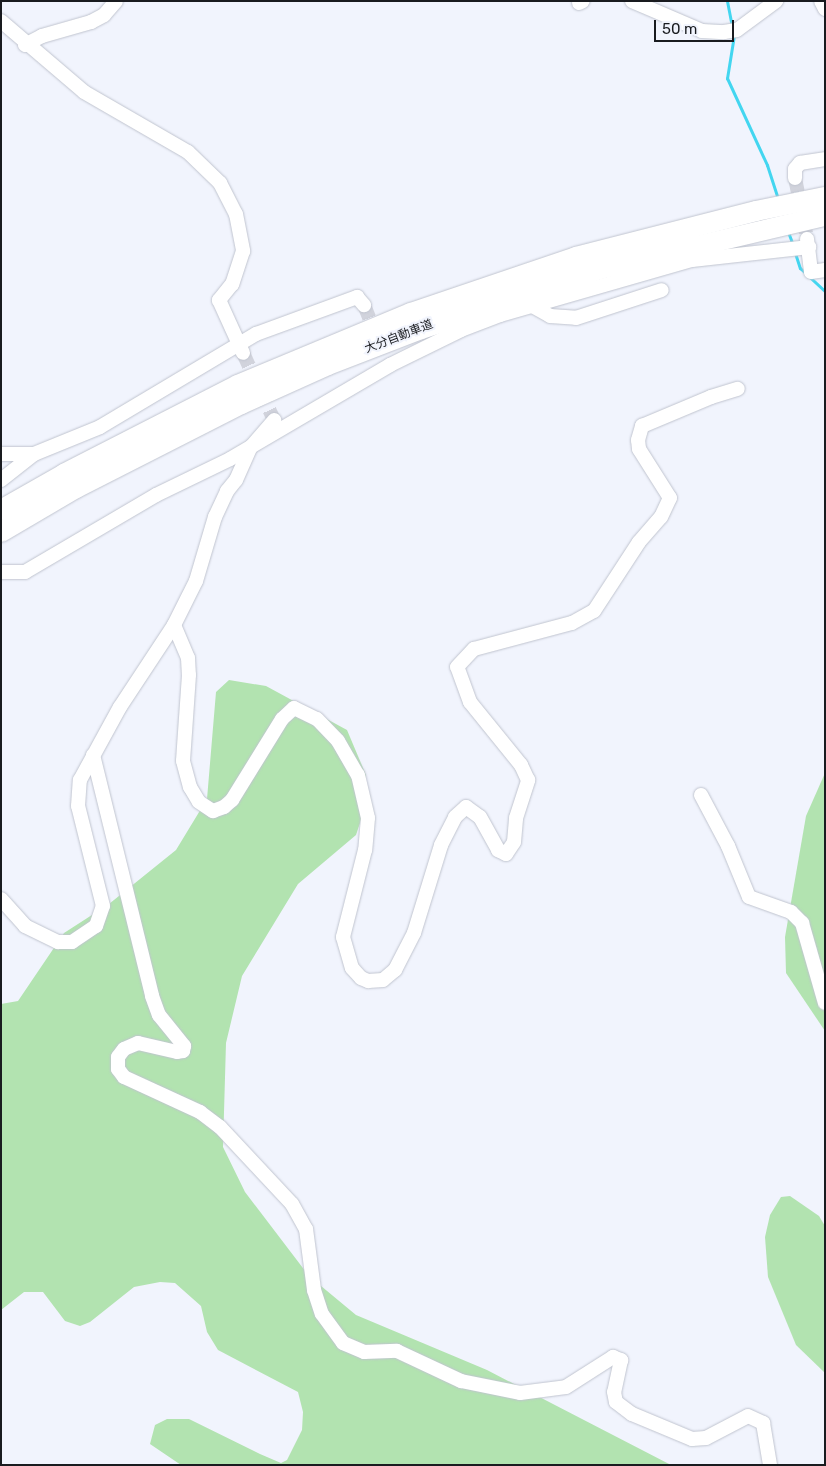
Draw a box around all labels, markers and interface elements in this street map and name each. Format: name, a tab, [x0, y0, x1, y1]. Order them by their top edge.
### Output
scale bar	[656, 10, 736, 42]
text: 50 m	[662, 20, 697, 38]
street label: 大分自動車道	[363, 317, 435, 357]

